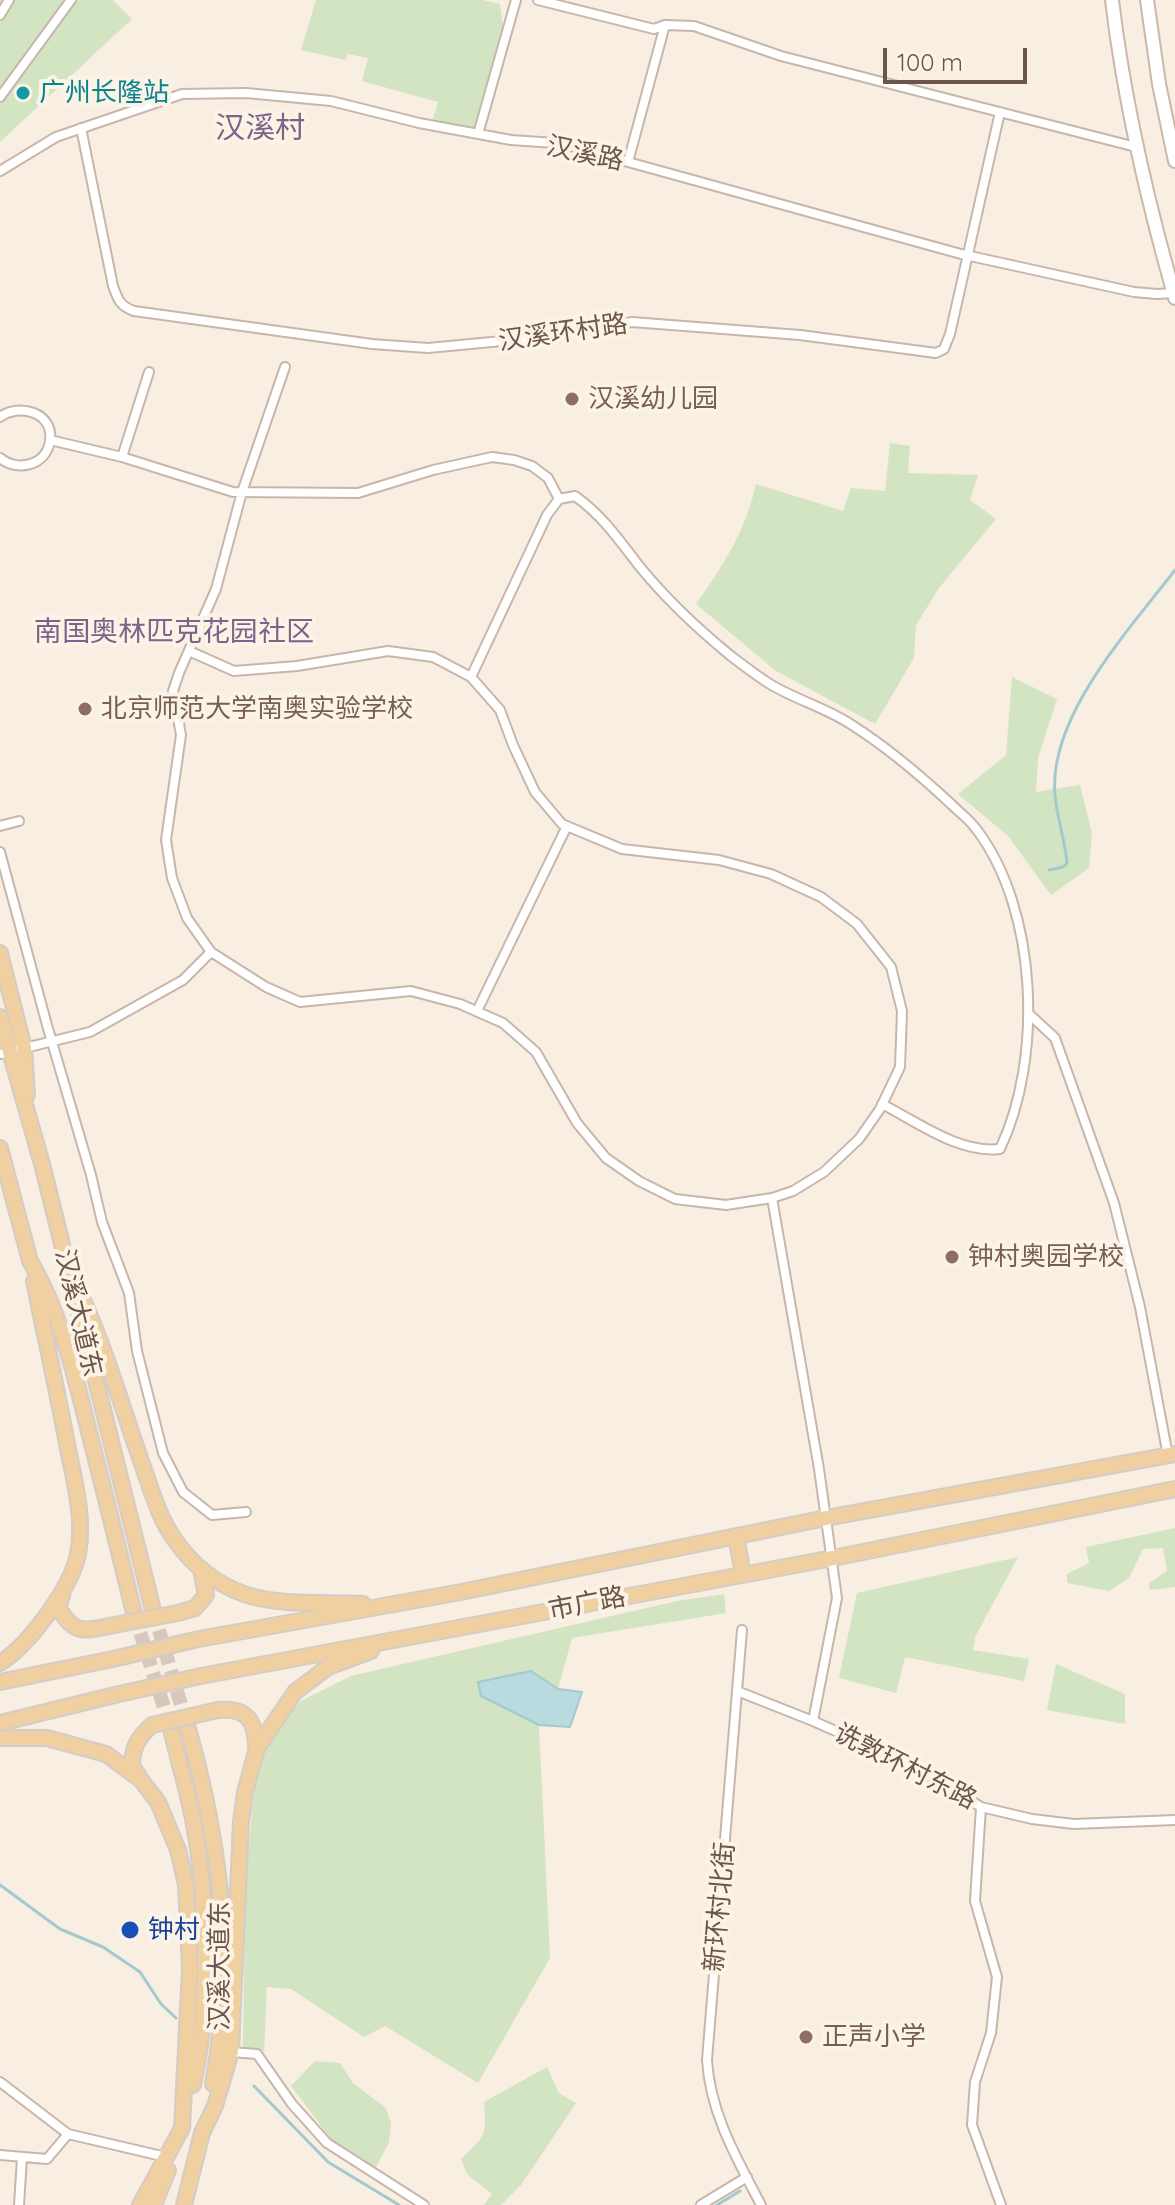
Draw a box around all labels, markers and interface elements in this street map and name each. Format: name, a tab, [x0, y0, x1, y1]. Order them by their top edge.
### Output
scale bar	[887, 32, 1031, 82]
text: 100 m	[897, 47, 963, 77]
place label: 广州长隆站	[39, 77, 169, 109]
marker: 广州长隆站	[14, 84, 32, 102]
district label: 汉溪村	[215, 111, 305, 147]
street label: 汉溪路	[544, 131, 626, 177]
street label: 汉溪环村路	[496, 309, 630, 357]
place label: 汉溪幼儿园	[588, 383, 718, 415]
marker: 汉溪幼儿园	[563, 390, 581, 408]
district label: 南国奥林匹克花园社区	[34, 616, 314, 650]
place label: 北京师范大学南奥实验学校	[101, 693, 413, 725]
marker: 北京师范大学南奥实验学校	[76, 700, 94, 718]
place label: 钟村奥园学校	[968, 1241, 1124, 1273]
street label: 汉溪大道东	[48, 1246, 108, 1380]
marker: 钟村奥园学校	[943, 1248, 961, 1266]
street label: 市广路	[546, 1581, 628, 1627]
street label: 诜敦环村东路	[828, 1718, 982, 1816]
street label: 新环村北街	[699, 1841, 741, 1973]
street label: 汉溪大道东	[204, 1901, 236, 2031]
place label: 钟村	[148, 1914, 200, 1946]
marker: 钟村	[119, 1919, 141, 1941]
place label: 正声小学	[822, 2021, 926, 2053]
marker: 正声小学	[797, 2028, 815, 2046]

